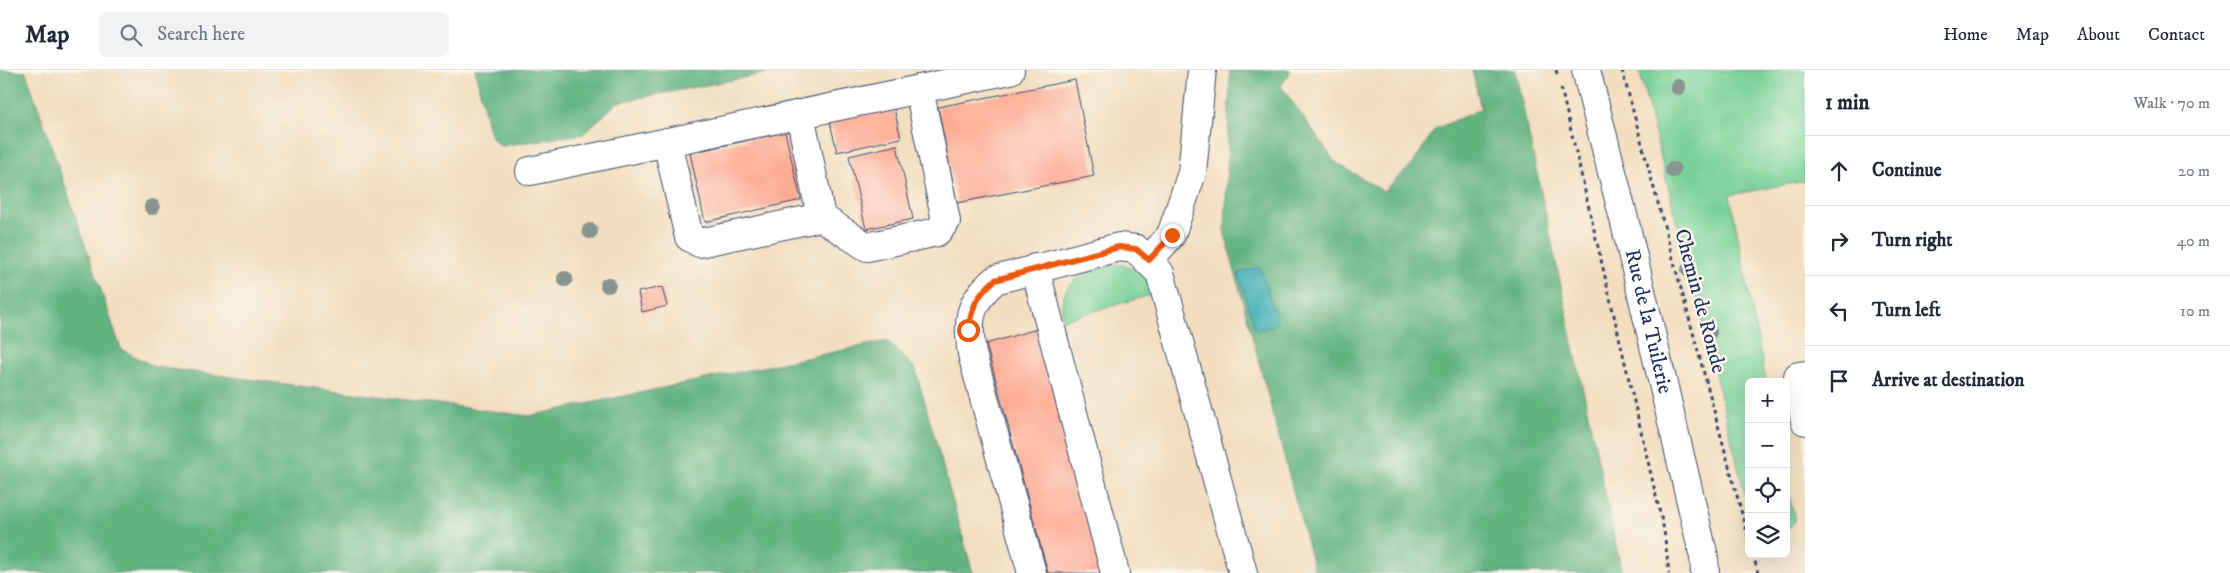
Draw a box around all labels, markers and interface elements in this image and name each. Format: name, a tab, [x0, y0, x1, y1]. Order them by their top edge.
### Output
search box	[99, 12, 449, 57]
text: Map	[25, 20, 69, 50]
icon: search	[117, 21, 145, 49]
text: Search here	[157, 23, 245, 46]
text: Home	[1943, 24, 1988, 46]
text: Map	[2016, 24, 2049, 46]
text: About	[2077, 24, 2120, 46]
text: Contact	[2148, 24, 2205, 46]
text: 1 min	[1825, 90, 1869, 116]
text: Walk · 70 m	[2134, 93, 2210, 113]
icon: ahead	[1825, 157, 1853, 185]
text: Continue	[1872, 159, 1942, 182]
text: 20 m	[2178, 161, 2210, 181]
route end	[1161, 224, 1184, 247]
street label: Chemin de Ronde	[1668, 226, 1732, 376]
icon: right	[1825, 227, 1853, 255]
text: Turn right	[1872, 229, 1952, 252]
text: 40 m	[2177, 231, 2210, 251]
street label: Rue de la Tuilerie	[1619, 247, 1678, 397]
icon: left	[1825, 297, 1853, 325]
text: Turn left	[1872, 299, 1941, 322]
text: 10 m	[2180, 301, 2210, 321]
route start	[957, 319, 980, 342]
icon: arrive	[1825, 367, 1853, 395]
text: Arrive at destination	[1872, 369, 2024, 392]
map controls	[1745, 378, 1790, 558]
button: +	[1745, 378, 1790, 423]
button: −	[1745, 423, 1790, 468]
button: locate	[1745, 468, 1790, 513]
button: layers	[1745, 513, 1790, 558]

